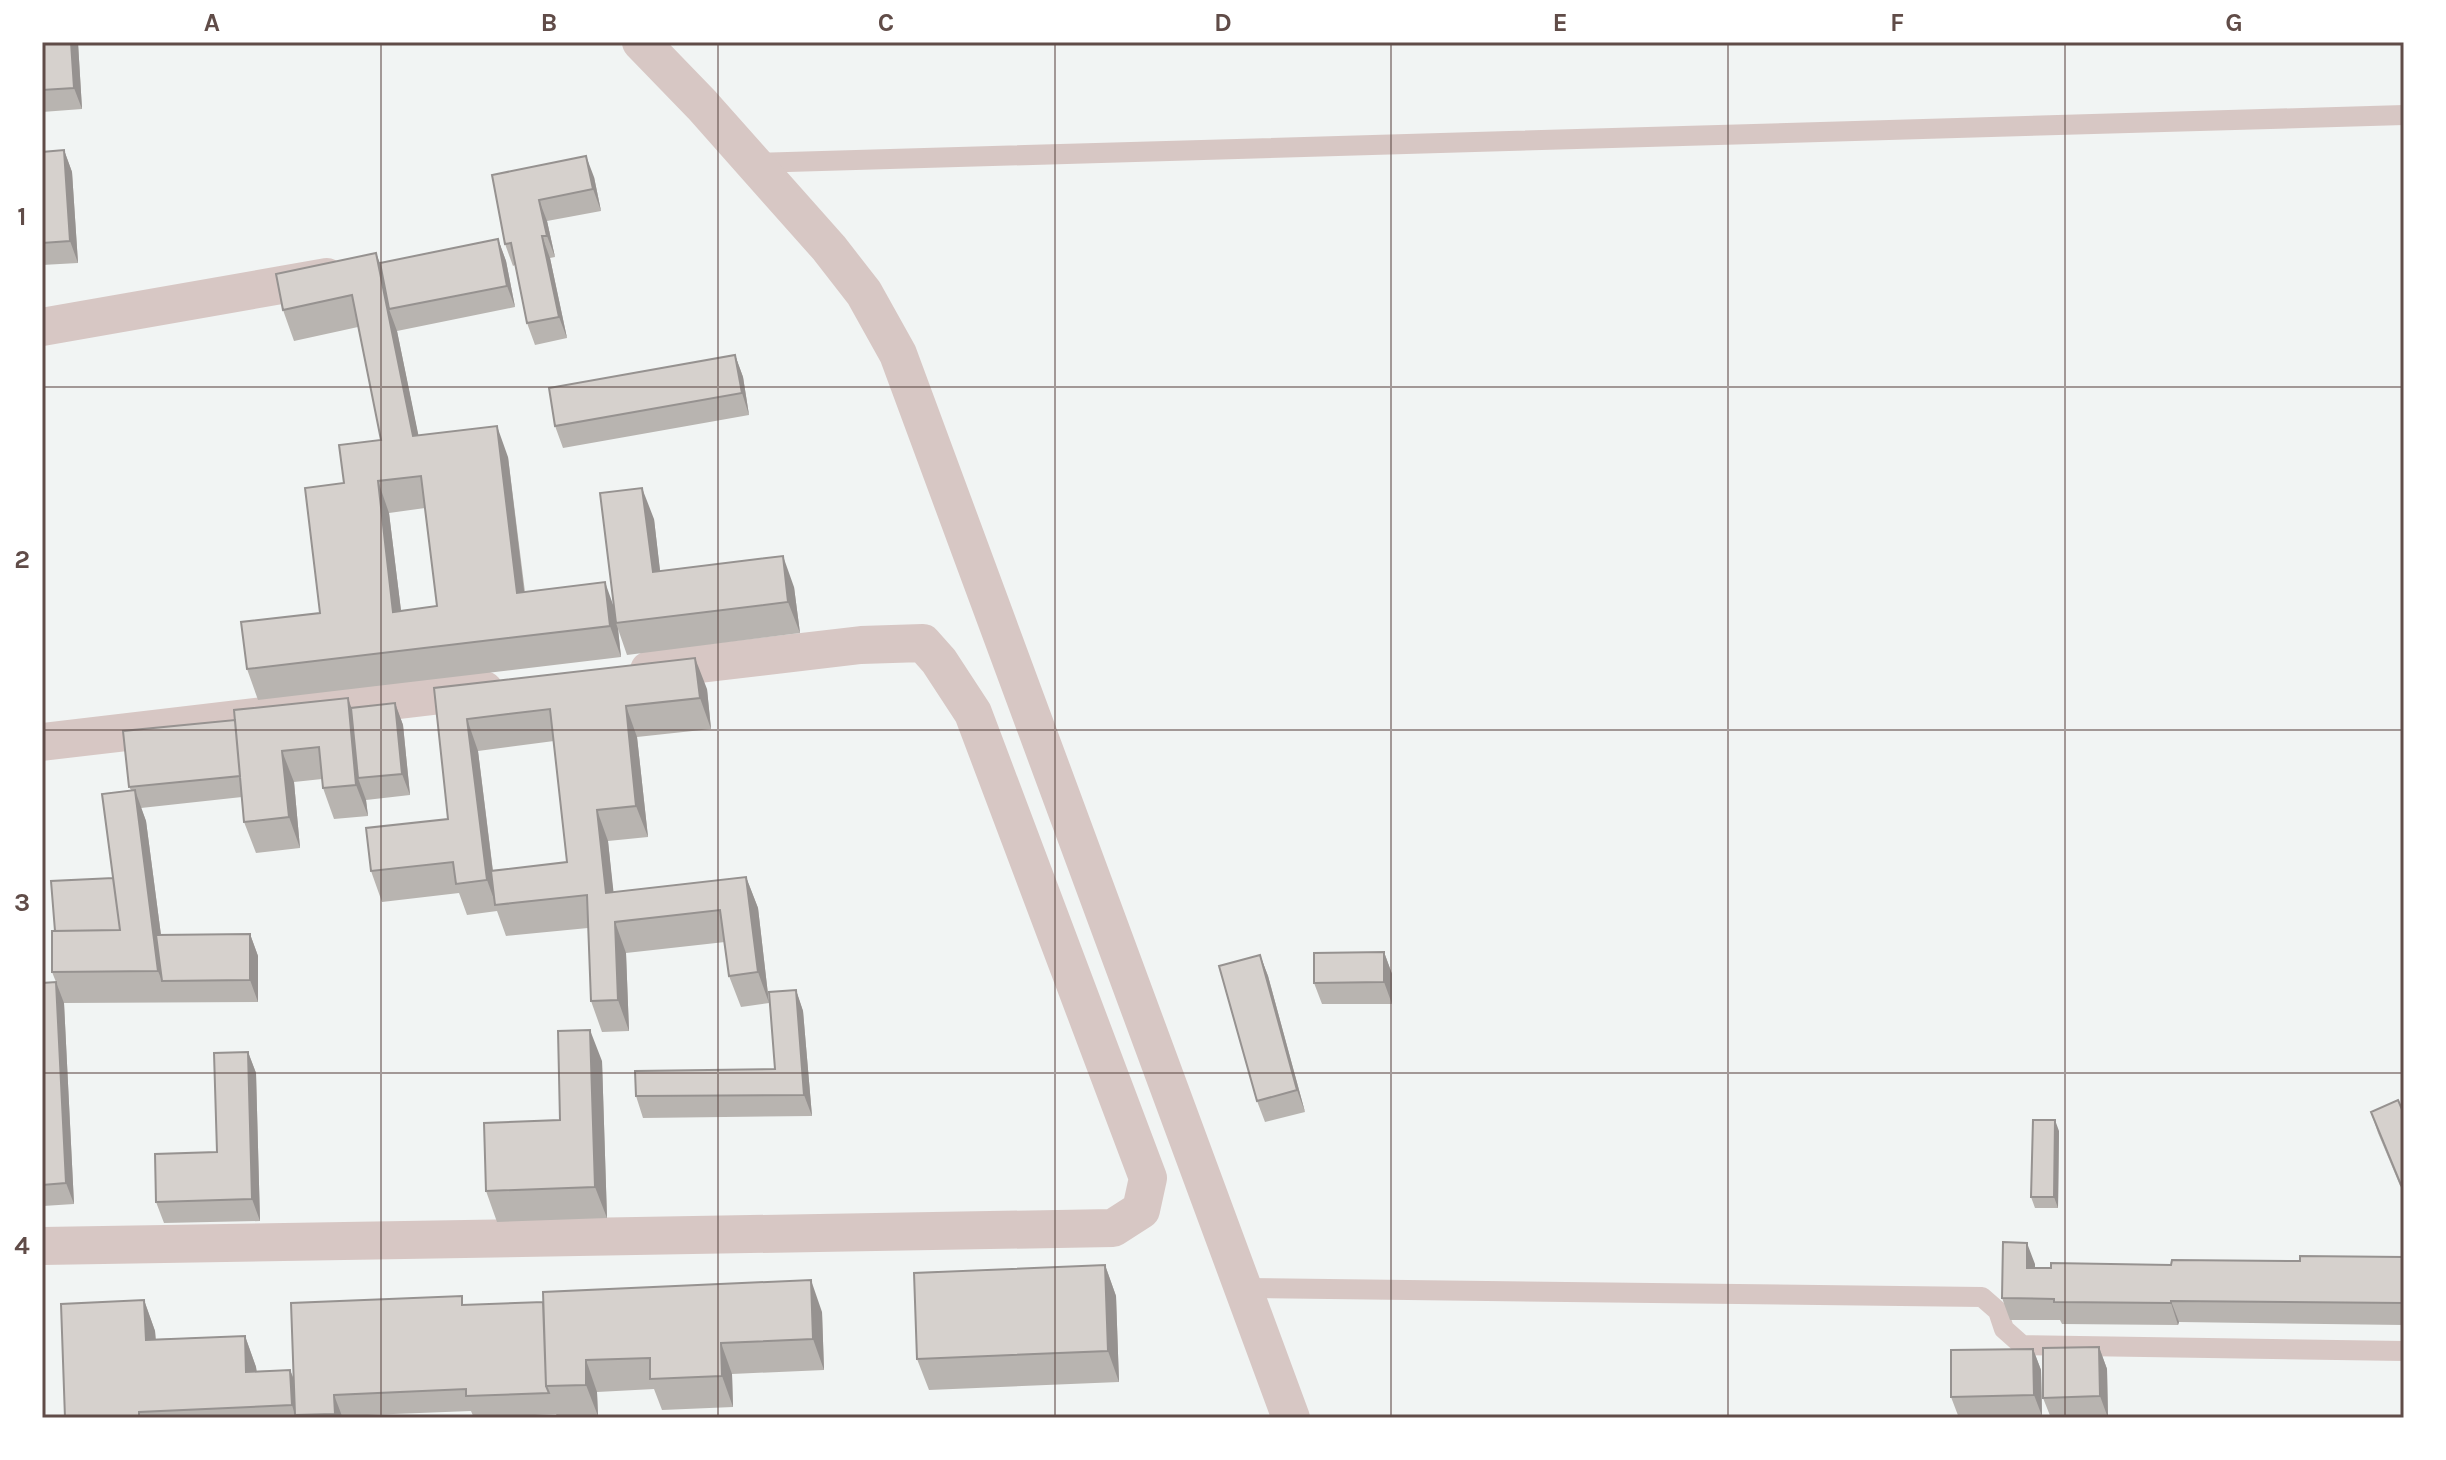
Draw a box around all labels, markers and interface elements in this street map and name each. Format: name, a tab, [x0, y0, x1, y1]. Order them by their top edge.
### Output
text: A	[204, 7, 220, 38]
text: B	[541, 7, 557, 38]
text: C	[878, 7, 894, 38]
text: D	[1214, 7, 1232, 38]
text: E	[1552, 7, 1568, 38]
text: F	[1890, 7, 1904, 38]
text: G	[2225, 7, 2243, 38]
text: 1	[17, 201, 27, 232]
text: 2	[14, 544, 30, 575]
text: 3	[14, 887, 30, 918]
text: 4	[14, 1230, 30, 1261]

